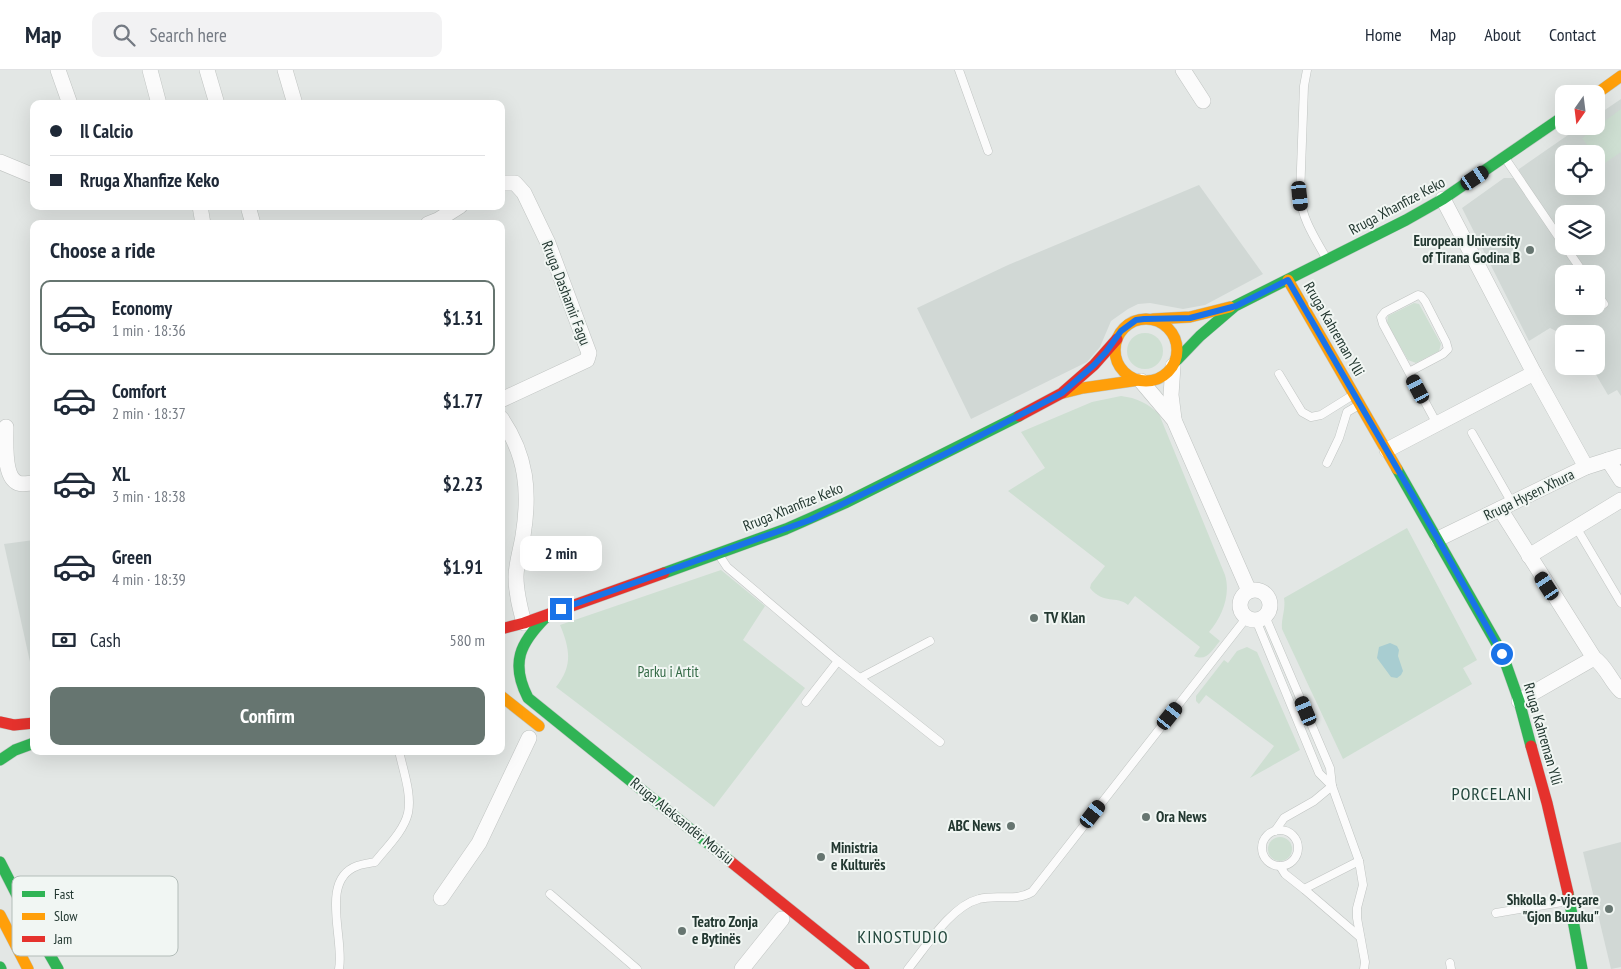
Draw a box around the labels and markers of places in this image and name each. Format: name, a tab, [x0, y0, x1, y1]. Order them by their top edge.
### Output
place label: European University of Tirana Godina B	[1413, 231, 1521, 267]
marker: European University of Tirana Godina B	[1524, 244, 1536, 256]
place label: TV Klan	[1044, 608, 1086, 627]
marker: TV Klan	[1028, 612, 1040, 624]
place label: Ora News	[1156, 807, 1207, 826]
marker: Ora News	[1140, 811, 1152, 823]
place label: ABC News	[947, 816, 1001, 835]
marker: ABC News	[1005, 820, 1017, 832]
place label: Ministria e Kulturës	[831, 838, 886, 874]
marker: Ministria e Kulturës	[815, 851, 827, 863]
place label: Shkolla 9-vjeçare "Gjon Buzuku"	[1507, 890, 1599, 926]
marker: Shkolla 9-vjeçare "Gjon Buzuku"	[1603, 903, 1615, 915]
place label: Teatro Zonja e Bytinës	[692, 912, 758, 948]
marker: Teatro Zonja e Bytinës	[676, 925, 688, 937]

